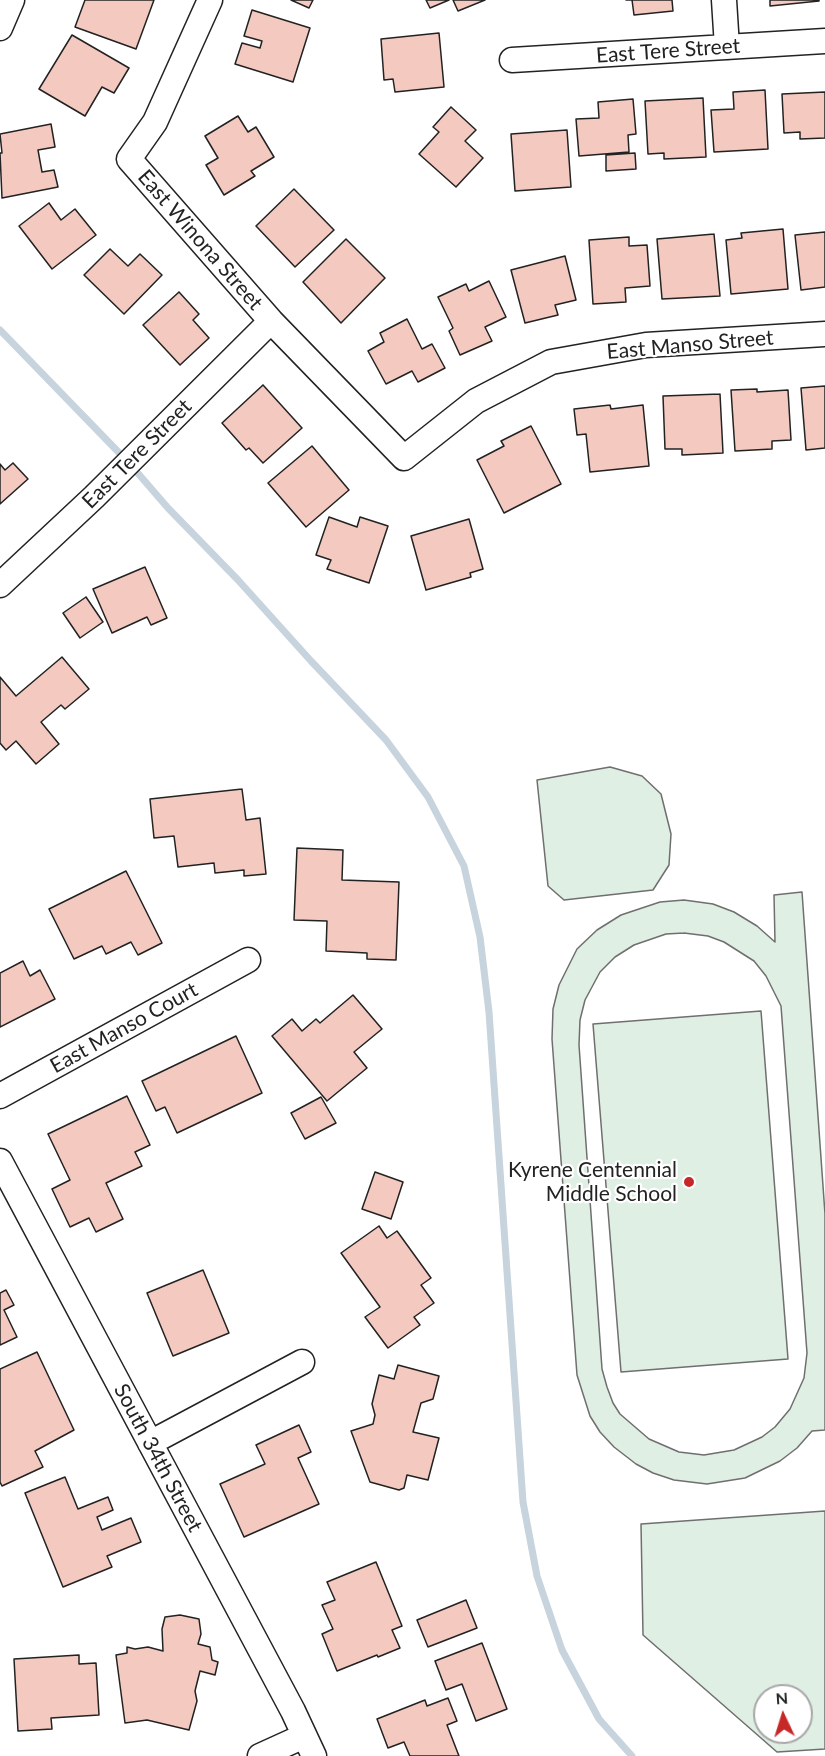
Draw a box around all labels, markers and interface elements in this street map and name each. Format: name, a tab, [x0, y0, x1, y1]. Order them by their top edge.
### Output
street label: East Tere Street	[595, 33, 741, 69]
street label: East Winona Street	[132, 165, 268, 315]
street label: East Manso Street	[605, 325, 775, 365]
street label: East Tere Street	[77, 394, 197, 514]
street label: East Manso Court	[46, 977, 202, 1079]
place label: Kyrene Centennial Middle School	[508, 1157, 677, 1207]
marker: Kyrene Centennial Middle School	[682, 1175, 696, 1189]
street label: South 34th Street	[108, 1380, 208, 1536]
north arrow	[753, 1684, 813, 1744]
text: N	[775, 1688, 789, 1707]

